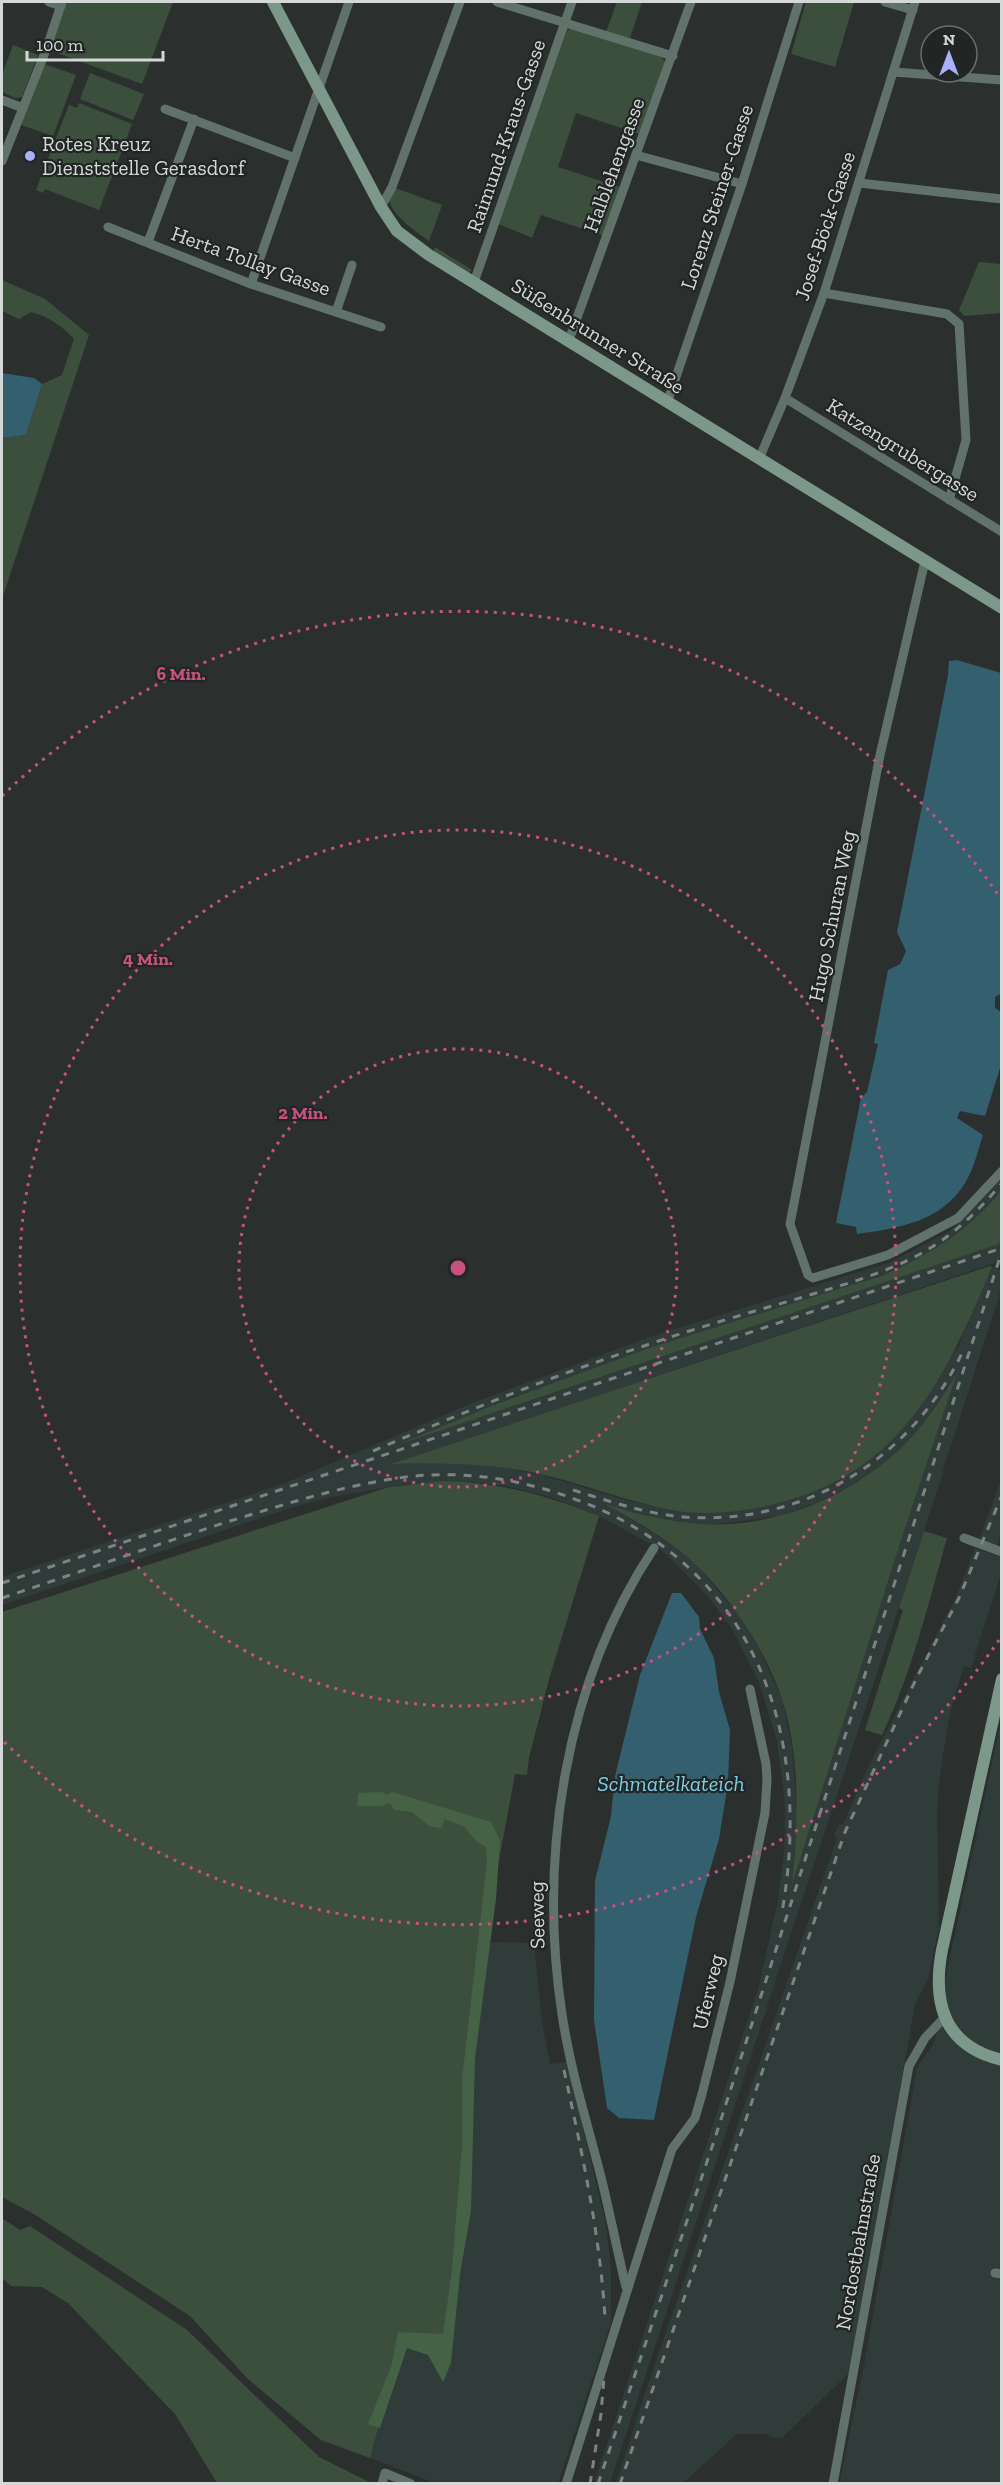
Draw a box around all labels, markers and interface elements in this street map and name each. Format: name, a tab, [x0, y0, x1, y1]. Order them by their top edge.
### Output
scale bar	[27, 24, 164, 62]
north arrow	[919, 24, 979, 84]
text: N	[943, 30, 955, 49]
text: 100 m	[36, 34, 84, 56]
street label: Raimund-Kraus-Gasse	[461, 36, 550, 236]
street label: Halblehengasse	[578, 94, 650, 236]
street label: Lorenz Steiner-Gasse	[675, 101, 758, 293]
place label: Rotes Kreuz Dienststelle Gerasdorf	[42, 131, 246, 180]
street label: Josef-Böck-Gasse	[789, 148, 860, 304]
marker: Rotes Kreuz Dienststelle Gerasdorf	[23, 149, 37, 163]
street label: Herta Tollay Gasse	[168, 220, 334, 301]
street label: Süßenbrunner Straße	[507, 272, 689, 399]
street label: Katzengrubergasse	[822, 393, 984, 507]
text: 6 Min.	[156, 663, 206, 685]
street label: Hugo Schuran Weg	[803, 828, 860, 1004]
text: 4 Min.	[123, 948, 173, 970]
text: 2 Min.	[278, 1102, 328, 1124]
centre of rings	[448, 1258, 468, 1278]
water label: Schmatelkateich	[597, 1770, 745, 1797]
street label: Seeweg	[523, 1880, 550, 1949]
street label: Uferweg	[687, 1951, 728, 2032]
street label: Nordostbahnstraße	[830, 2152, 885, 2332]

